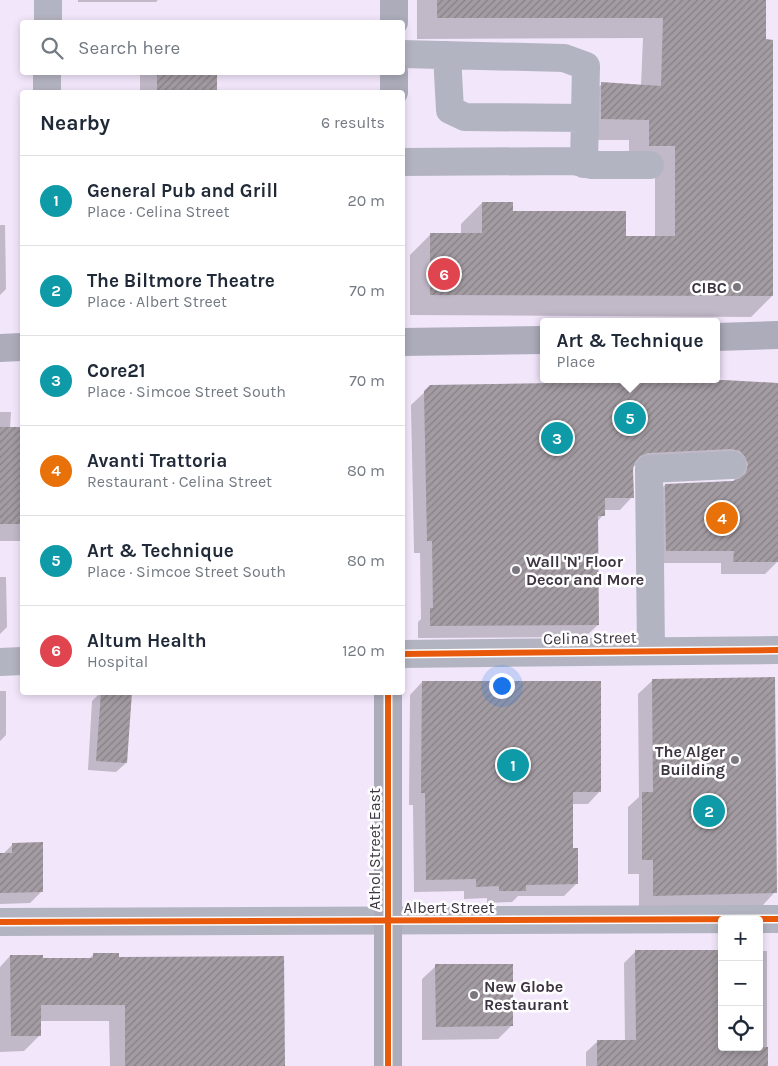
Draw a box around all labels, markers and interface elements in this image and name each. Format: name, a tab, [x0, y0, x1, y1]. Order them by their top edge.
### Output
search box	[20, 20, 405, 75]
icon: search	[38, 34, 66, 62]
text: Search here	[78, 37, 180, 59]
text: Nearby	[40, 111, 110, 135]
text: 6 results	[321, 113, 385, 132]
text: General Pub and Grill	[87, 180, 278, 202]
text: 1	[53, 191, 59, 210]
text: 20 m	[347, 191, 385, 210]
text: Place · Celina Street	[87, 202, 230, 221]
pin: 6	[428, 255, 460, 293]
text: The Biltmore Theatre	[87, 270, 275, 292]
place label: CIBC	[691, 278, 727, 297]
text: 2	[51, 281, 61, 300]
text: 70 m	[349, 281, 385, 300]
marker: CIBC	[731, 281, 743, 293]
text: Place · Albert Street	[87, 292, 227, 311]
popup	[540, 318, 720, 383]
text: Art & Technique	[557, 330, 703, 352]
text: Place	[557, 352, 595, 371]
text: Core21	[87, 360, 146, 382]
text: 3	[51, 371, 61, 390]
text: 70 m	[349, 371, 385, 390]
text: Place · Simcoe Street South	[87, 382, 286, 401]
pin: 5	[614, 399, 646, 437]
pin: 3	[541, 419, 573, 457]
text: Avanti Trattoria	[87, 450, 227, 472]
text: 4	[51, 461, 61, 480]
text: 80 m	[347, 461, 385, 480]
text: Restaurant · Celina Street	[87, 472, 272, 491]
pin: 4	[706, 499, 738, 537]
text: Art & Technique	[87, 540, 234, 562]
text: 5	[51, 551, 61, 570]
text: 80 m	[347, 551, 385, 570]
place label: Wall 'N' Floor Decor and More	[526, 552, 644, 589]
text: Place · Simcoe Street South	[87, 562, 286, 581]
marker: Wall 'N' Floor Decor and More	[510, 564, 522, 576]
street label: Celina Street	[543, 628, 637, 648]
text: Altum Health	[87, 630, 207, 652]
text: 6	[51, 641, 61, 660]
text: 120 m	[342, 641, 385, 660]
text: Hospital	[87, 652, 148, 671]
your location	[489, 673, 515, 699]
place label: The Alger Building	[655, 742, 726, 779]
pin: 1	[497, 746, 529, 784]
marker: The Alger Building	[729, 754, 741, 766]
street label: Athol Street East	[365, 788, 384, 910]
pin: 2	[693, 792, 725, 830]
street label: Albert Street	[404, 898, 494, 917]
map controls	[718, 916, 763, 1051]
button: +	[718, 916, 763, 961]
button: −	[718, 961, 763, 1006]
place label: New Globe Restaurant	[484, 977, 569, 1014]
marker: New Globe Restaurant	[468, 989, 480, 1001]
button: locate	[718, 1006, 763, 1051]

